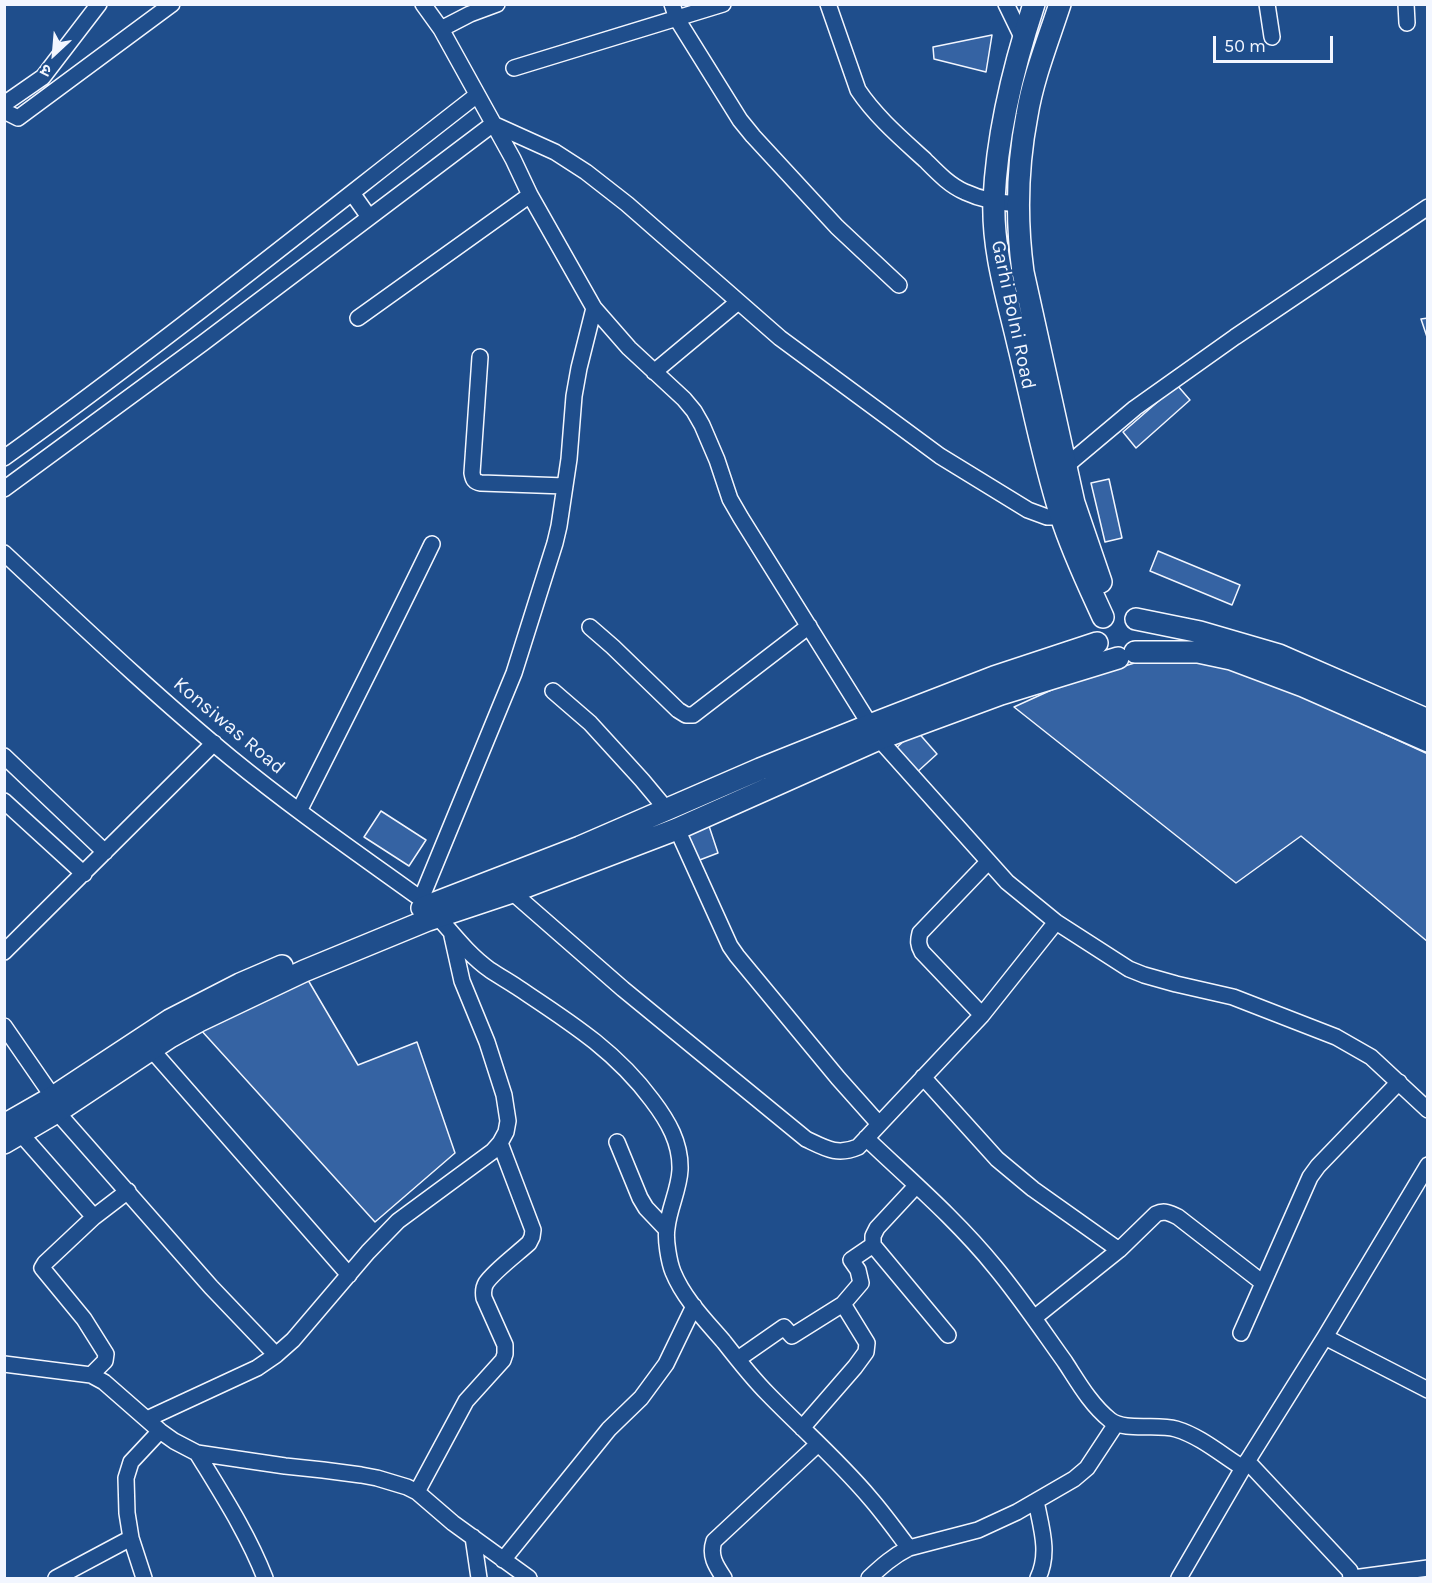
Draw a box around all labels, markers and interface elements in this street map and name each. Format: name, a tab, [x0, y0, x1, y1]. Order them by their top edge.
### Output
north arrow	[24, 24, 84, 84]
scale bar	[1216, 24, 1336, 62]
text: 50 m	[1224, 35, 1266, 57]
text: उ	[38, 60, 54, 81]
street label: Garhi Bolni Road	[985, 238, 1041, 392]
street label: Konsiwas Road	[168, 672, 290, 780]

